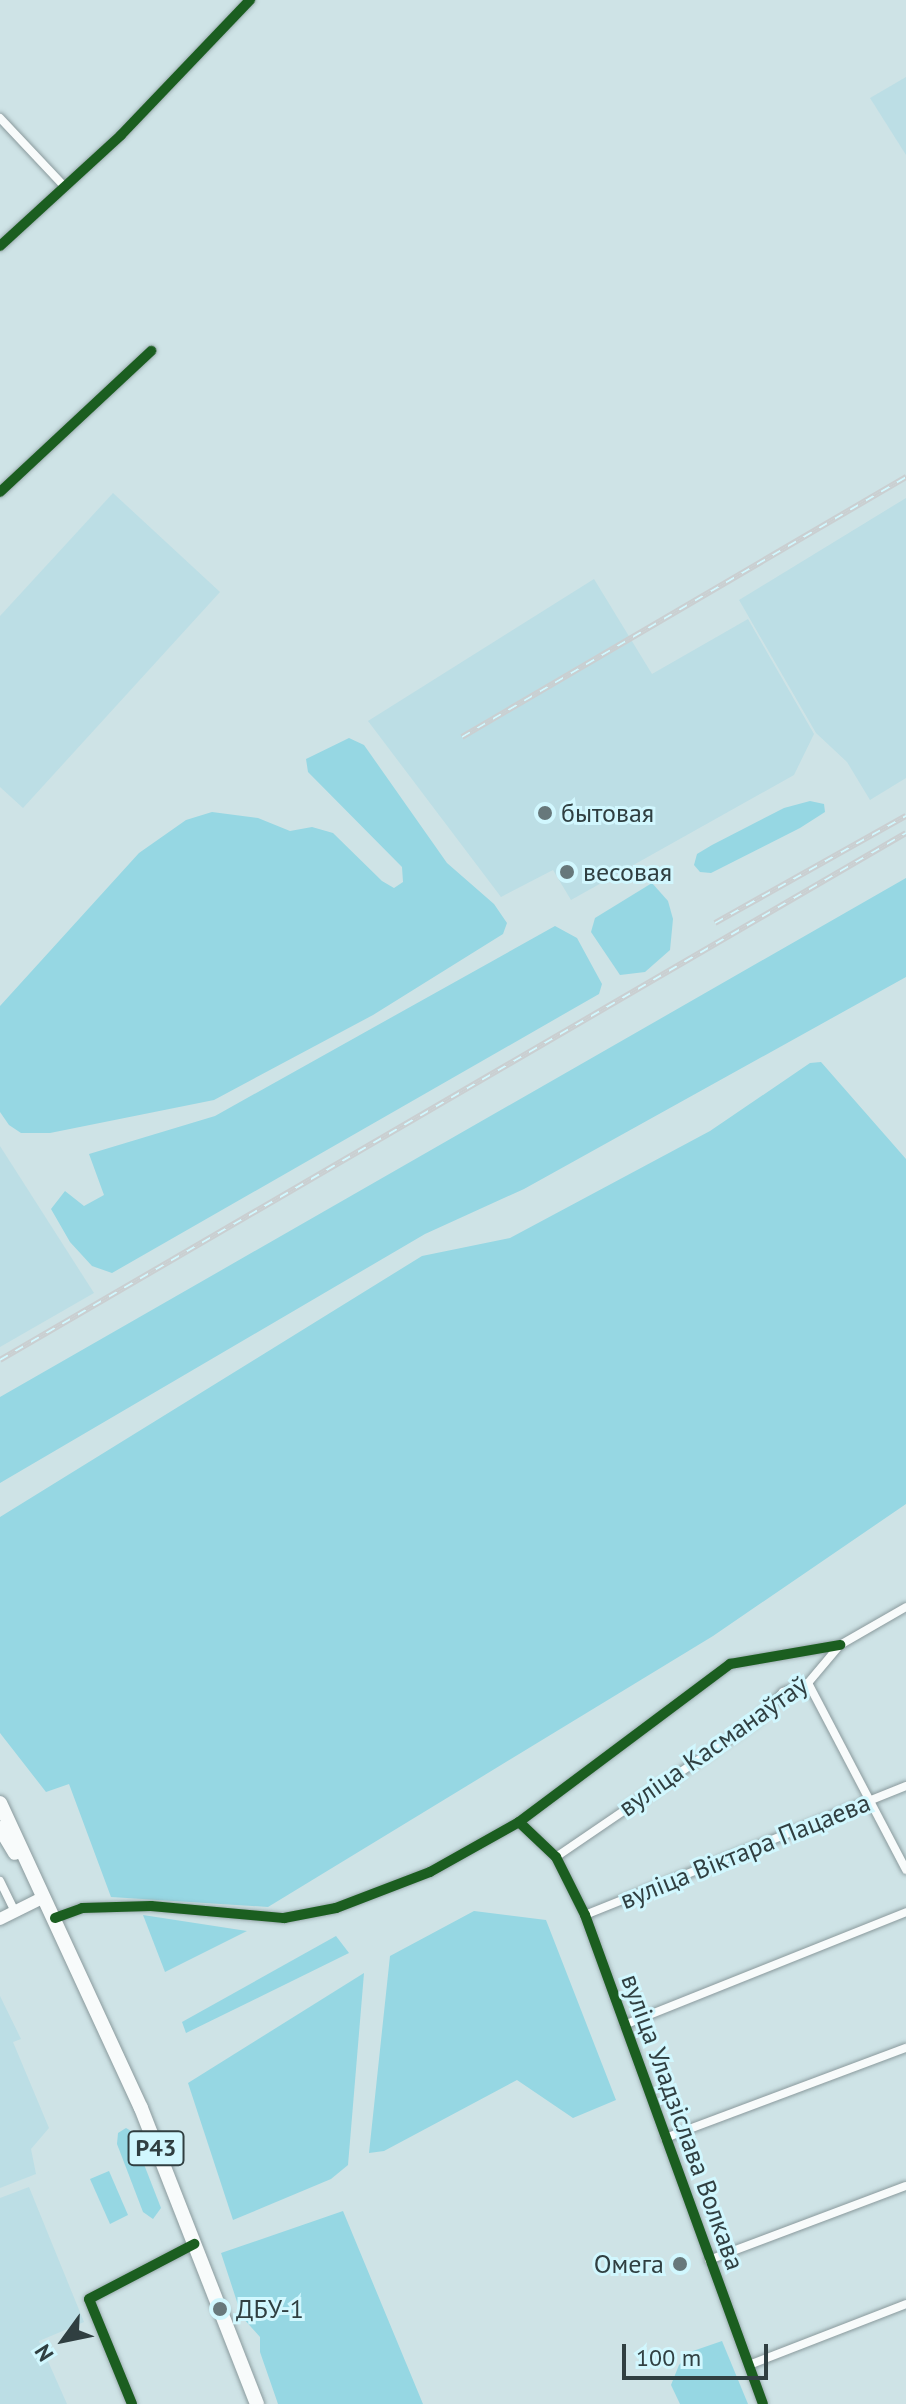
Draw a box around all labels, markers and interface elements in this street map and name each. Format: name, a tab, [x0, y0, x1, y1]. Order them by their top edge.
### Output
place label: бытовая	[561, 797, 654, 829]
marker: бытовая	[536, 804, 554, 822]
place label: весовая	[583, 856, 672, 888]
marker: весовая	[558, 863, 576, 881]
street label: вуліца Касманаўтаў	[613, 1669, 813, 1823]
street label: вуліца Віктара Пацаева	[615, 1787, 875, 1915]
street label: вуліца Уладзіслава Волкава	[615, 1970, 751, 2274]
road number: Р43	[126, 2128, 186, 2168]
place label: Омега	[594, 2248, 664, 2280]
marker: Омега	[671, 2255, 689, 2273]
place label: ДБУ-1	[236, 2293, 304, 2325]
north arrow	[24, 2300, 104, 2380]
marker: ДБУ-1	[211, 2300, 229, 2318]
scale bar	[626, 2328, 772, 2378]
text: N	[28, 2339, 60, 2367]
text: 100 m	[636, 2342, 701, 2373]

